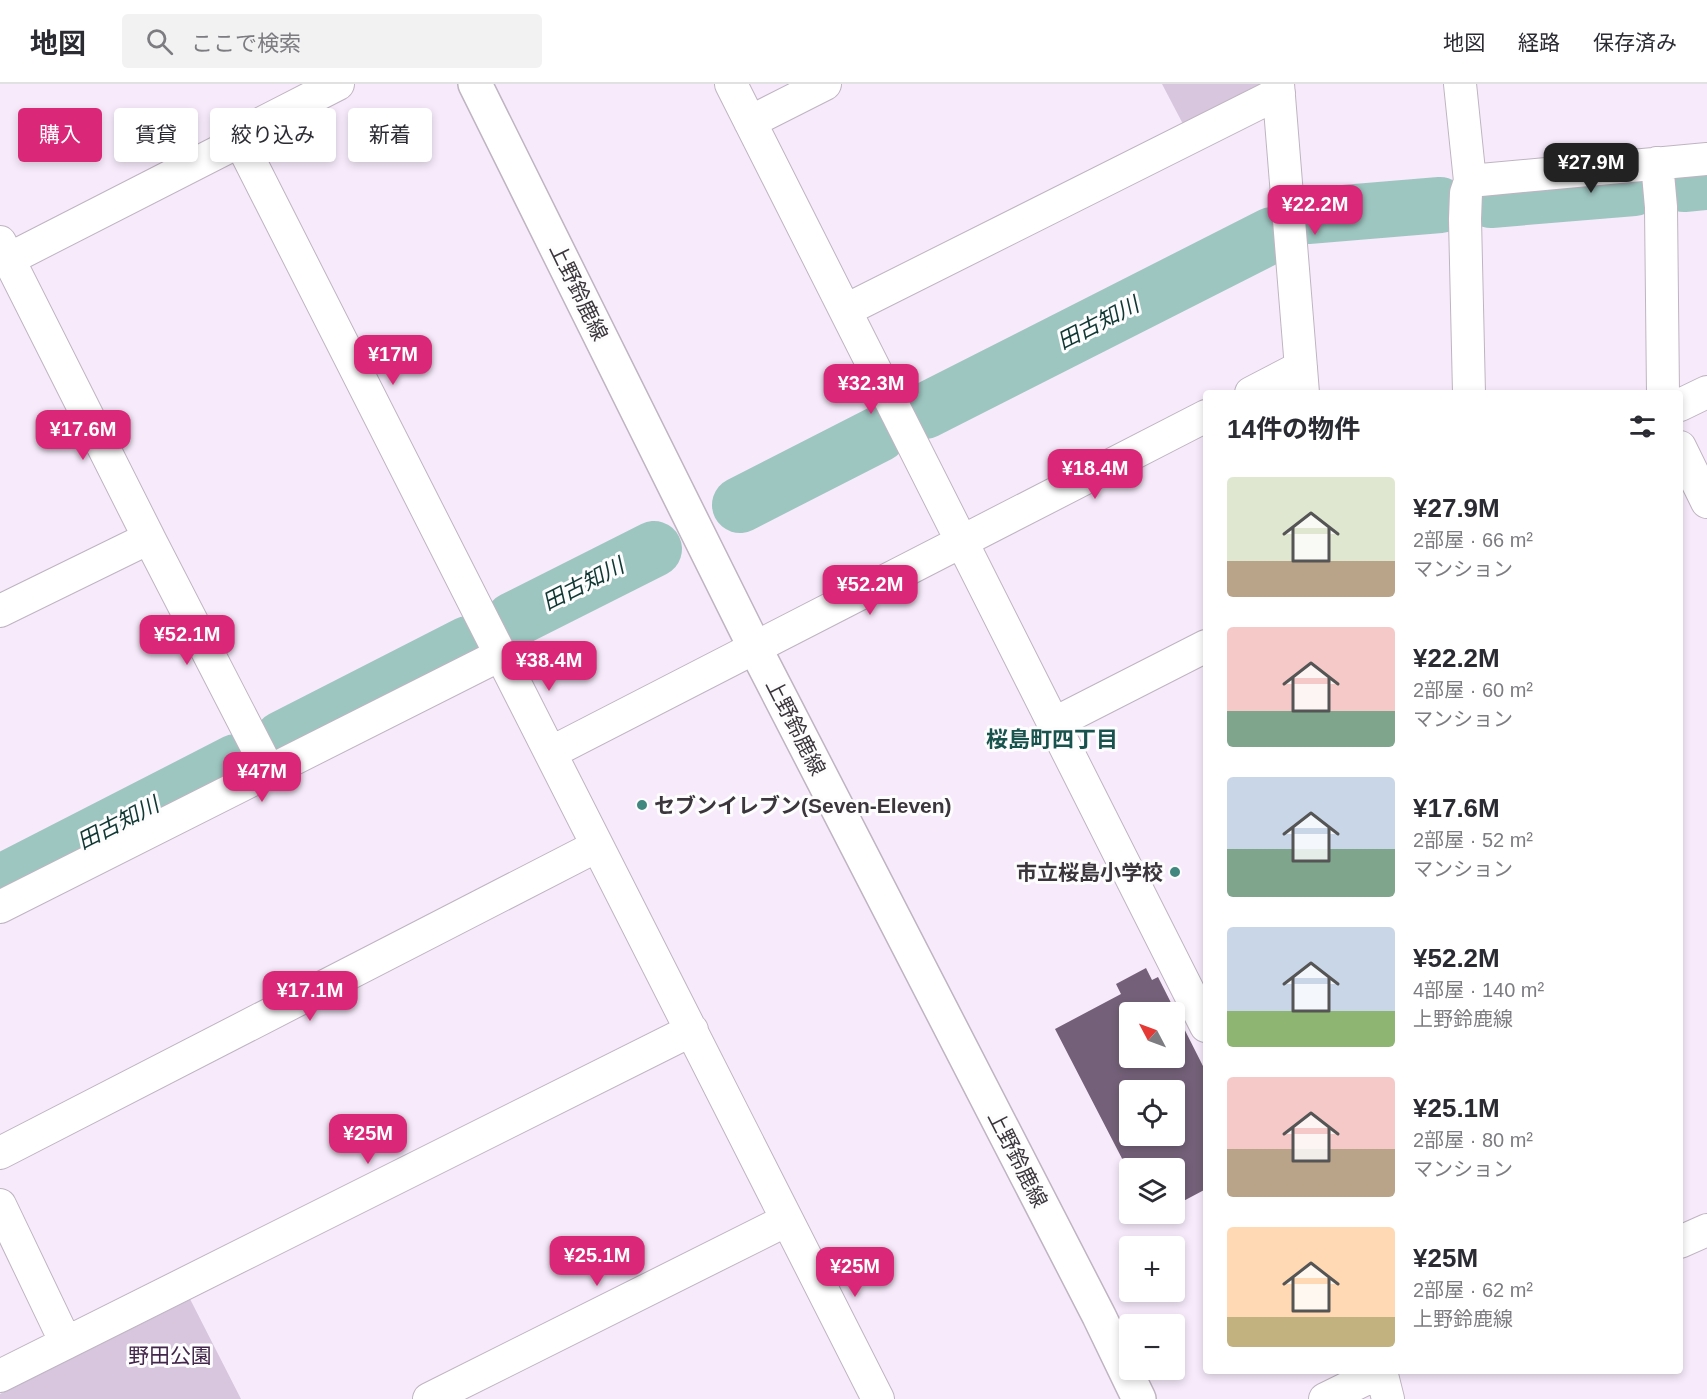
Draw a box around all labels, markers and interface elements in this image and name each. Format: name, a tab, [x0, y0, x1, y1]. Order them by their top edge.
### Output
search box	[122, 14, 542, 68]
icon: search	[143, 25, 176, 58]
text: 地図	[30, 28, 86, 59]
text: ここで検索	[191, 31, 301, 56]
text: 地図	[1443, 31, 1485, 54]
text: 経路	[1518, 31, 1560, 54]
text: 保存済み	[1593, 31, 1677, 54]
chip: 購入	[18, 108, 102, 162]
chip: 賃貸	[114, 108, 198, 162]
chip: 絞り込み	[210, 108, 336, 162]
chip: 新着	[348, 108, 432, 162]
pin: ¥27.9M	[1542, 143, 1640, 194]
text: ¥27.9M	[1558, 151, 1624, 173]
pin: ¥22.2M	[1266, 185, 1364, 236]
text: ¥22.2M	[1282, 193, 1348, 215]
street label: 上野鈴鹿線	[546, 240, 612, 344]
water label: 田古知川	[1053, 291, 1145, 354]
pin: ¥17M	[357, 335, 429, 386]
text: ¥17M	[368, 343, 418, 365]
pin: ¥32.3M	[822, 364, 920, 415]
text: ¥32.3M	[838, 372, 904, 394]
pin: ¥17.6M	[34, 410, 132, 461]
icon: filters	[1626, 410, 1659, 443]
text: 14件の物件	[1227, 414, 1360, 444]
text: ¥17.6M	[50, 418, 116, 440]
pin: ¥18.4M	[1046, 449, 1144, 500]
text: ¥18.4M	[1062, 457, 1128, 479]
text: ¥27.9M	[1413, 493, 1500, 523]
icon: home	[1275, 501, 1347, 573]
text: 2部屋 · 66 m²	[1413, 529, 1533, 551]
water label: 田古知川	[538, 552, 630, 615]
text: マンション	[1413, 558, 1513, 580]
pin: ¥52.2M	[821, 565, 919, 616]
text: ¥52.2M	[837, 573, 903, 595]
pin: ¥52.1M	[138, 615, 236, 666]
text: ¥52.1M	[154, 623, 220, 645]
pin: ¥38.4M	[500, 641, 598, 692]
text: ¥22.2M	[1413, 643, 1500, 673]
text: ¥38.4M	[516, 649, 582, 671]
icon: home	[1275, 651, 1347, 723]
street label: 上野鈴鹿線	[762, 675, 830, 779]
text: 2部屋 · 60 m²	[1413, 679, 1533, 701]
text: マンション	[1413, 708, 1513, 730]
district label: 桜島町四丁目	[986, 727, 1118, 752]
pin: ¥47M	[226, 752, 298, 803]
text: ¥47M	[237, 760, 287, 782]
water label: 田古知川	[73, 791, 165, 854]
text: ¥17.6M	[1413, 793, 1500, 823]
place label: セブンイレブン(Seven-Eleven)	[654, 794, 952, 817]
marker: セブンイレブン(Seven-Eleven)	[635, 798, 649, 812]
icon: home	[1275, 801, 1347, 873]
text: 2部屋 · 52 m²	[1413, 829, 1533, 851]
text: マンション	[1413, 858, 1513, 880]
place label: 市立桜島小学校	[1016, 861, 1163, 884]
marker: 市立桜島小学校	[1168, 865, 1182, 879]
text: ¥52.2M	[1413, 943, 1500, 973]
icon: home	[1275, 951, 1347, 1023]
pin: ¥17.1M	[261, 971, 359, 1022]
text: ¥17.1M	[277, 979, 343, 1001]
text: 4部屋 · 140 m²	[1413, 979, 1544, 1001]
north arrow	[1119, 1002, 1185, 1068]
map controls	[1119, 1002, 1185, 1380]
text: 上野鈴鹿線	[1413, 1008, 1513, 1030]
button: locate	[1119, 1080, 1185, 1146]
text: ¥25.1M	[1413, 1093, 1500, 1123]
icon: home	[1275, 1101, 1347, 1173]
street label: 上野鈴鹿線	[984, 1107, 1052, 1211]
pin: ¥25M	[332, 1114, 404, 1165]
text: ¥25M	[343, 1122, 393, 1144]
text: 2部屋 · 80 m²	[1413, 1129, 1533, 1151]
button: layers	[1119, 1158, 1185, 1224]
text: マンション	[1413, 1158, 1513, 1180]
pin: ¥25.1M	[548, 1236, 646, 1287]
button: +	[1119, 1236, 1185, 1302]
text: ¥25M	[1413, 1243, 1478, 1273]
text: ¥25.1M	[564, 1244, 630, 1266]
pin: ¥25M	[819, 1247, 891, 1298]
icon: home	[1275, 1251, 1347, 1323]
text: ¥25M	[830, 1255, 880, 1277]
text: 2部屋 · 62 m²	[1413, 1279, 1533, 1301]
text: 上野鈴鹿線	[1413, 1308, 1513, 1330]
button: −	[1119, 1314, 1185, 1380]
park label: 野田公園	[128, 1344, 212, 1367]

